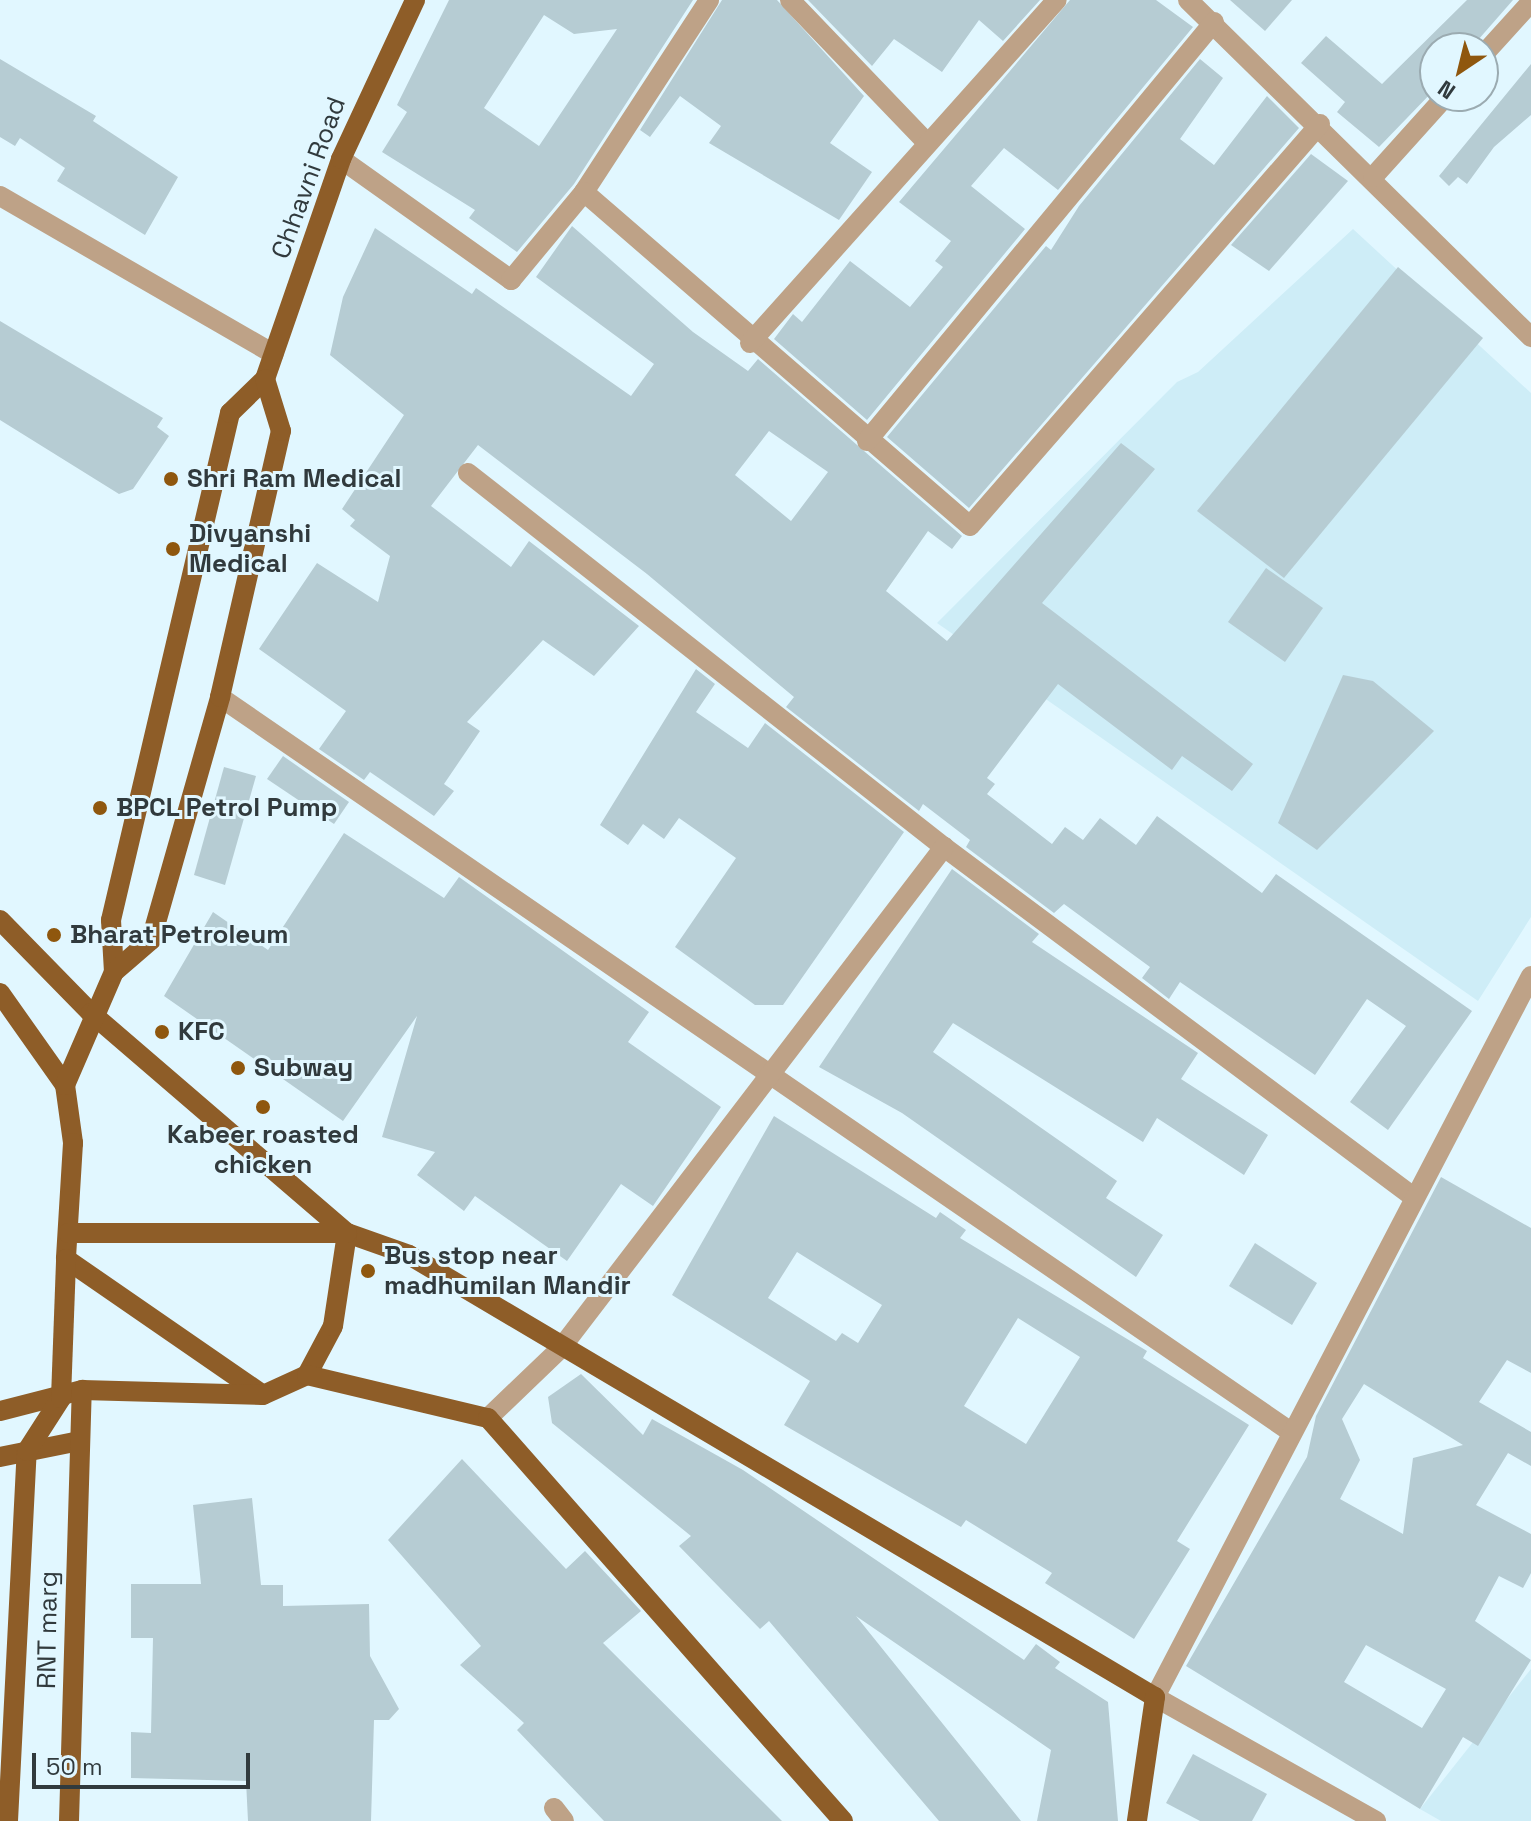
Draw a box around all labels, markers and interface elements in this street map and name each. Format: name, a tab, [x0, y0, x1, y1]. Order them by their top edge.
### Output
north arrow	[1419, 32, 1499, 112]
text: N	[1432, 74, 1460, 106]
street label: Chhavni Road	[265, 93, 353, 263]
place label: Shri Ram Medical	[187, 463, 401, 495]
marker: Shri Ram Medical	[162, 470, 180, 488]
place label: Divyanshi Medical	[189, 518, 311, 580]
marker: Divyanshi Medical	[164, 540, 182, 558]
place label: BPCL Petrol Pump	[116, 792, 338, 824]
marker: BPCL Petrol Pump	[91, 799, 109, 817]
place label: Bharat Petroleum	[70, 919, 289, 951]
marker: Bharat Petroleum	[45, 926, 63, 944]
place label: KFC	[178, 1016, 225, 1048]
marker: KFC	[153, 1023, 171, 1041]
place label: Subway	[254, 1052, 353, 1084]
marker: Subway	[229, 1059, 247, 1077]
marker: Kabeer roasted chicken	[254, 1098, 272, 1116]
place label: Kabeer roasted chicken	[167, 1119, 359, 1180]
place label: Bus stop near madhumilan Mandir	[384, 1240, 631, 1302]
marker: Bus stop near madhumilan Mandir	[359, 1262, 377, 1280]
street label: RNT marg	[31, 1570, 65, 1690]
scale bar	[36, 1737, 254, 1787]
text: 50 m	[46, 1751, 103, 1782]

